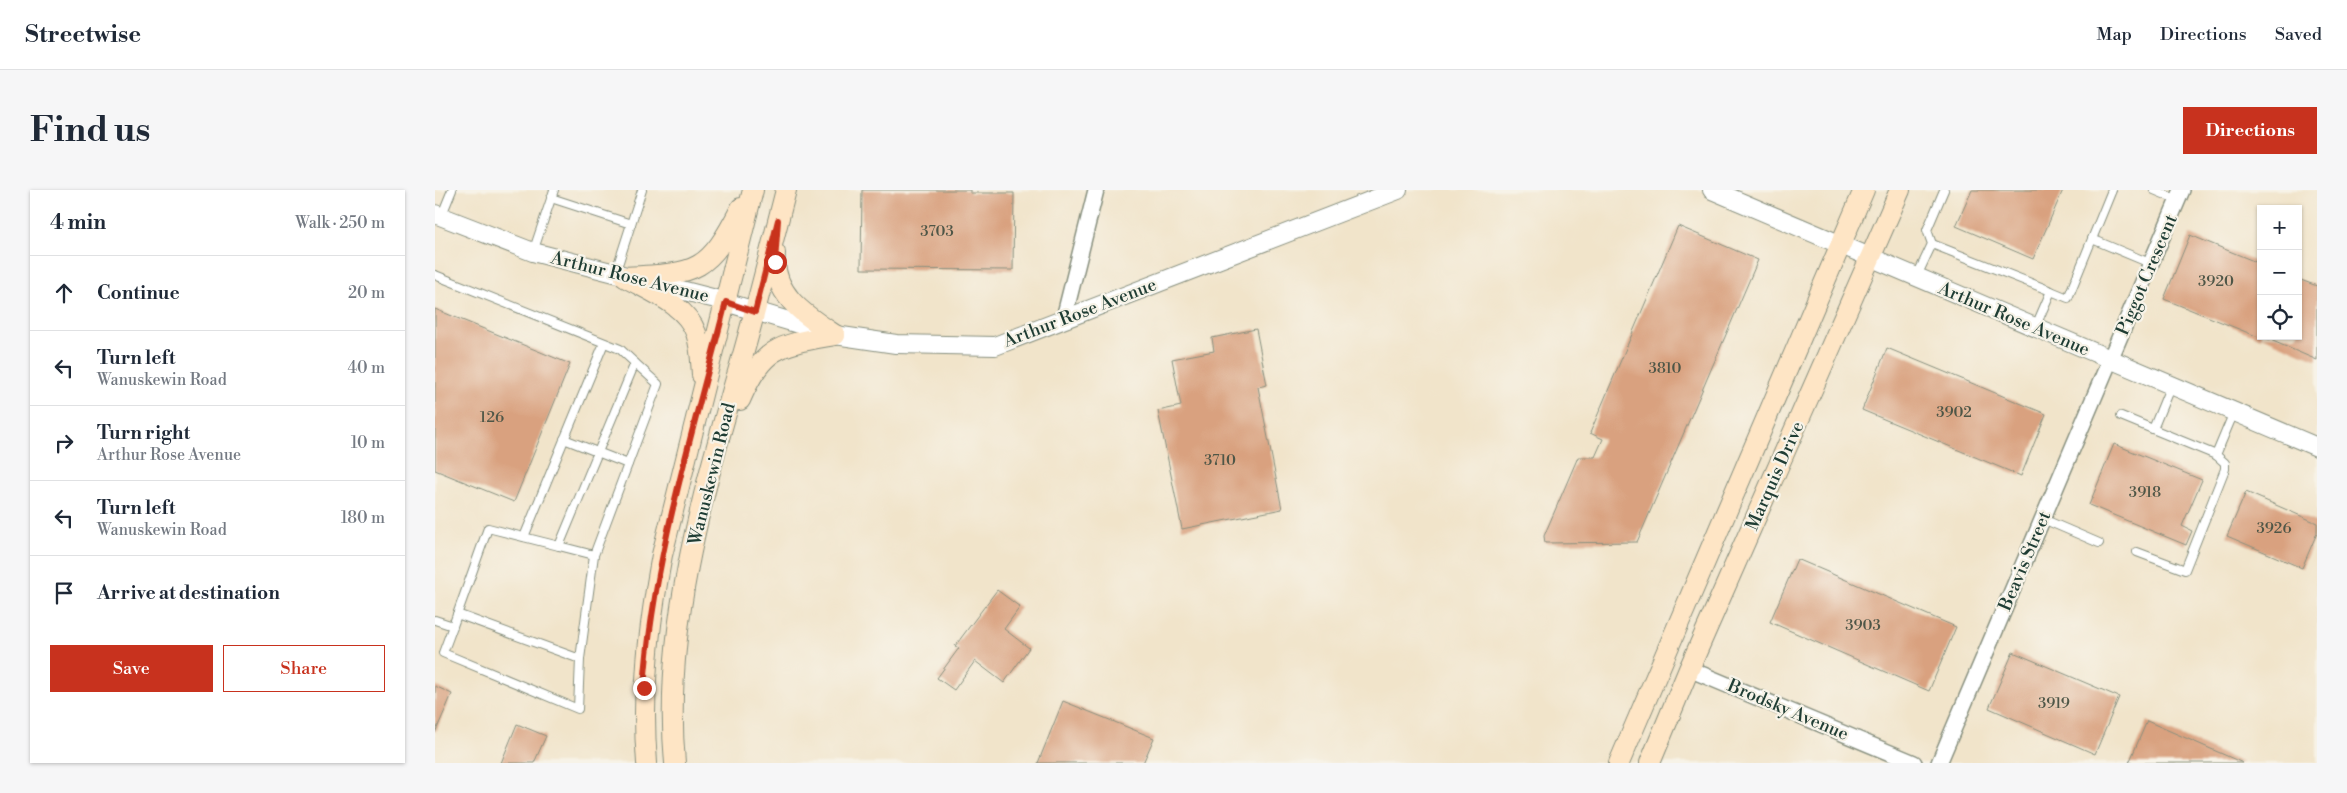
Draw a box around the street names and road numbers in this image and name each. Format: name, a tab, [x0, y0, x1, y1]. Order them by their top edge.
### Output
street label: Piggot Crescent	[2111, 210, 2183, 339]
street label: Arthur Rose Avenue	[548, 246, 711, 308]
street label: Arthur Rose Avenue	[999, 273, 1160, 353]
street label: Arthur Rose Avenue	[1934, 276, 2093, 361]
street label: Wanuskewin Road	[683, 400, 741, 549]
street label: Marquis Drive	[1741, 418, 1809, 534]
street label: Beavis Street	[1993, 507, 2057, 615]
street label: Brodsky Avenue	[1723, 674, 1852, 746]

